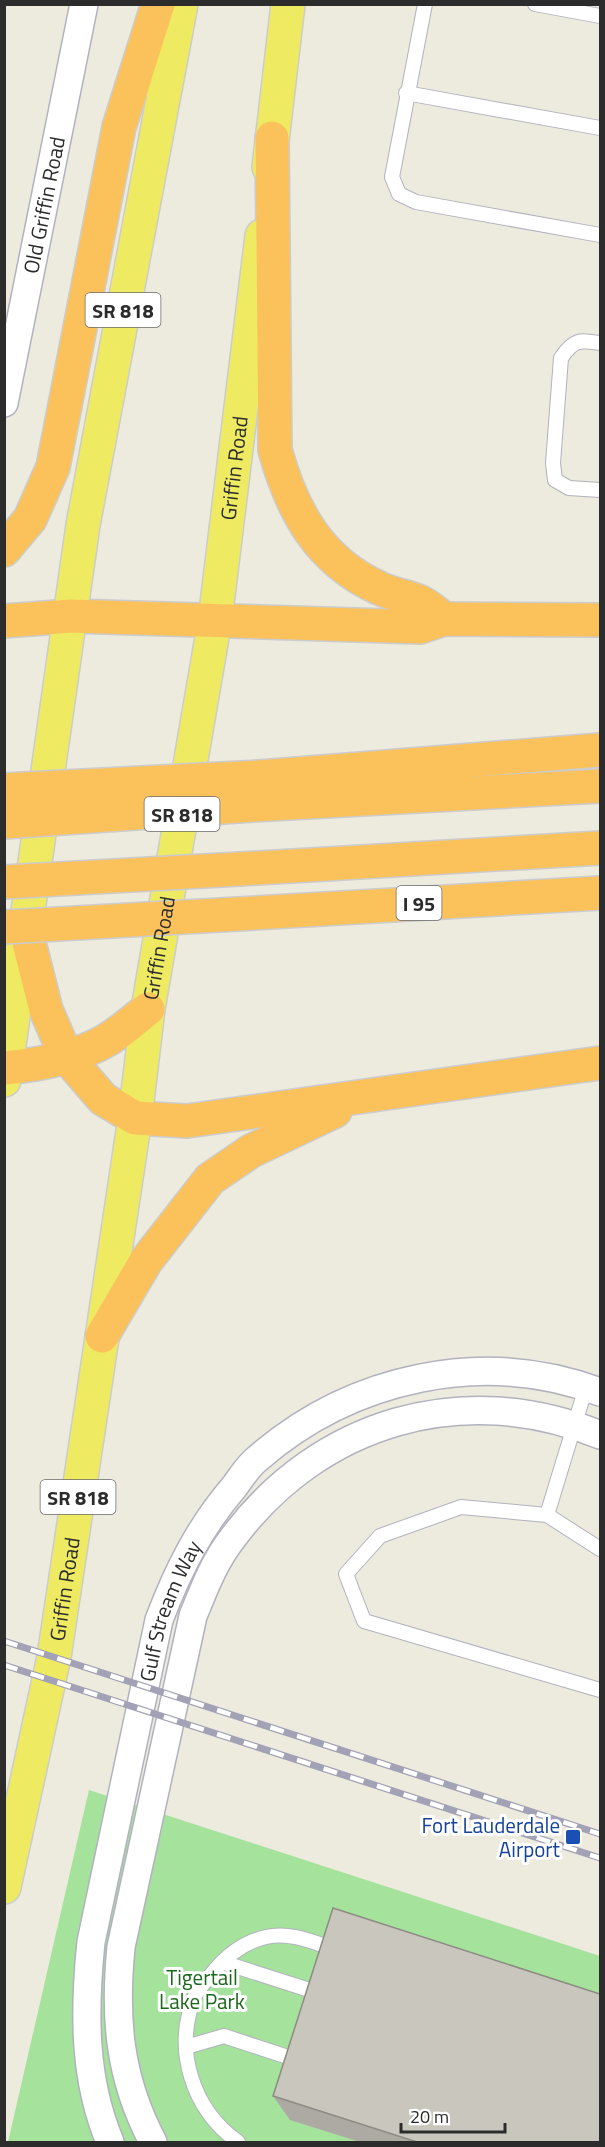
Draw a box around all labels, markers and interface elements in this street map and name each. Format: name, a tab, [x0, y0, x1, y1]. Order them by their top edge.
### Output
street label: Old Griffin Road	[14, 134, 73, 276]
road number: SR 818	[86, 293, 160, 327]
street label: Griffin Road	[211, 414, 256, 522]
road number: SR 818	[144, 797, 219, 831]
road number: I 95	[396, 886, 442, 920]
street label: Griffin Road	[134, 894, 183, 1002]
road number: SR 818	[40, 1480, 116, 1514]
street label: Gulf Stream Way	[130, 1534, 209, 1684]
street label: Griffin Road	[41, 1535, 88, 1643]
place label: Fort Lauderdale Airport	[421, 1809, 561, 1865]
marker: Fort Lauderdale Airport	[564, 1828, 582, 1846]
park label: Tigertail Lake Park	[159, 1961, 245, 2017]
scale bar	[401, 2096, 504, 2134]
text: 20 m	[410, 2103, 449, 2130]

